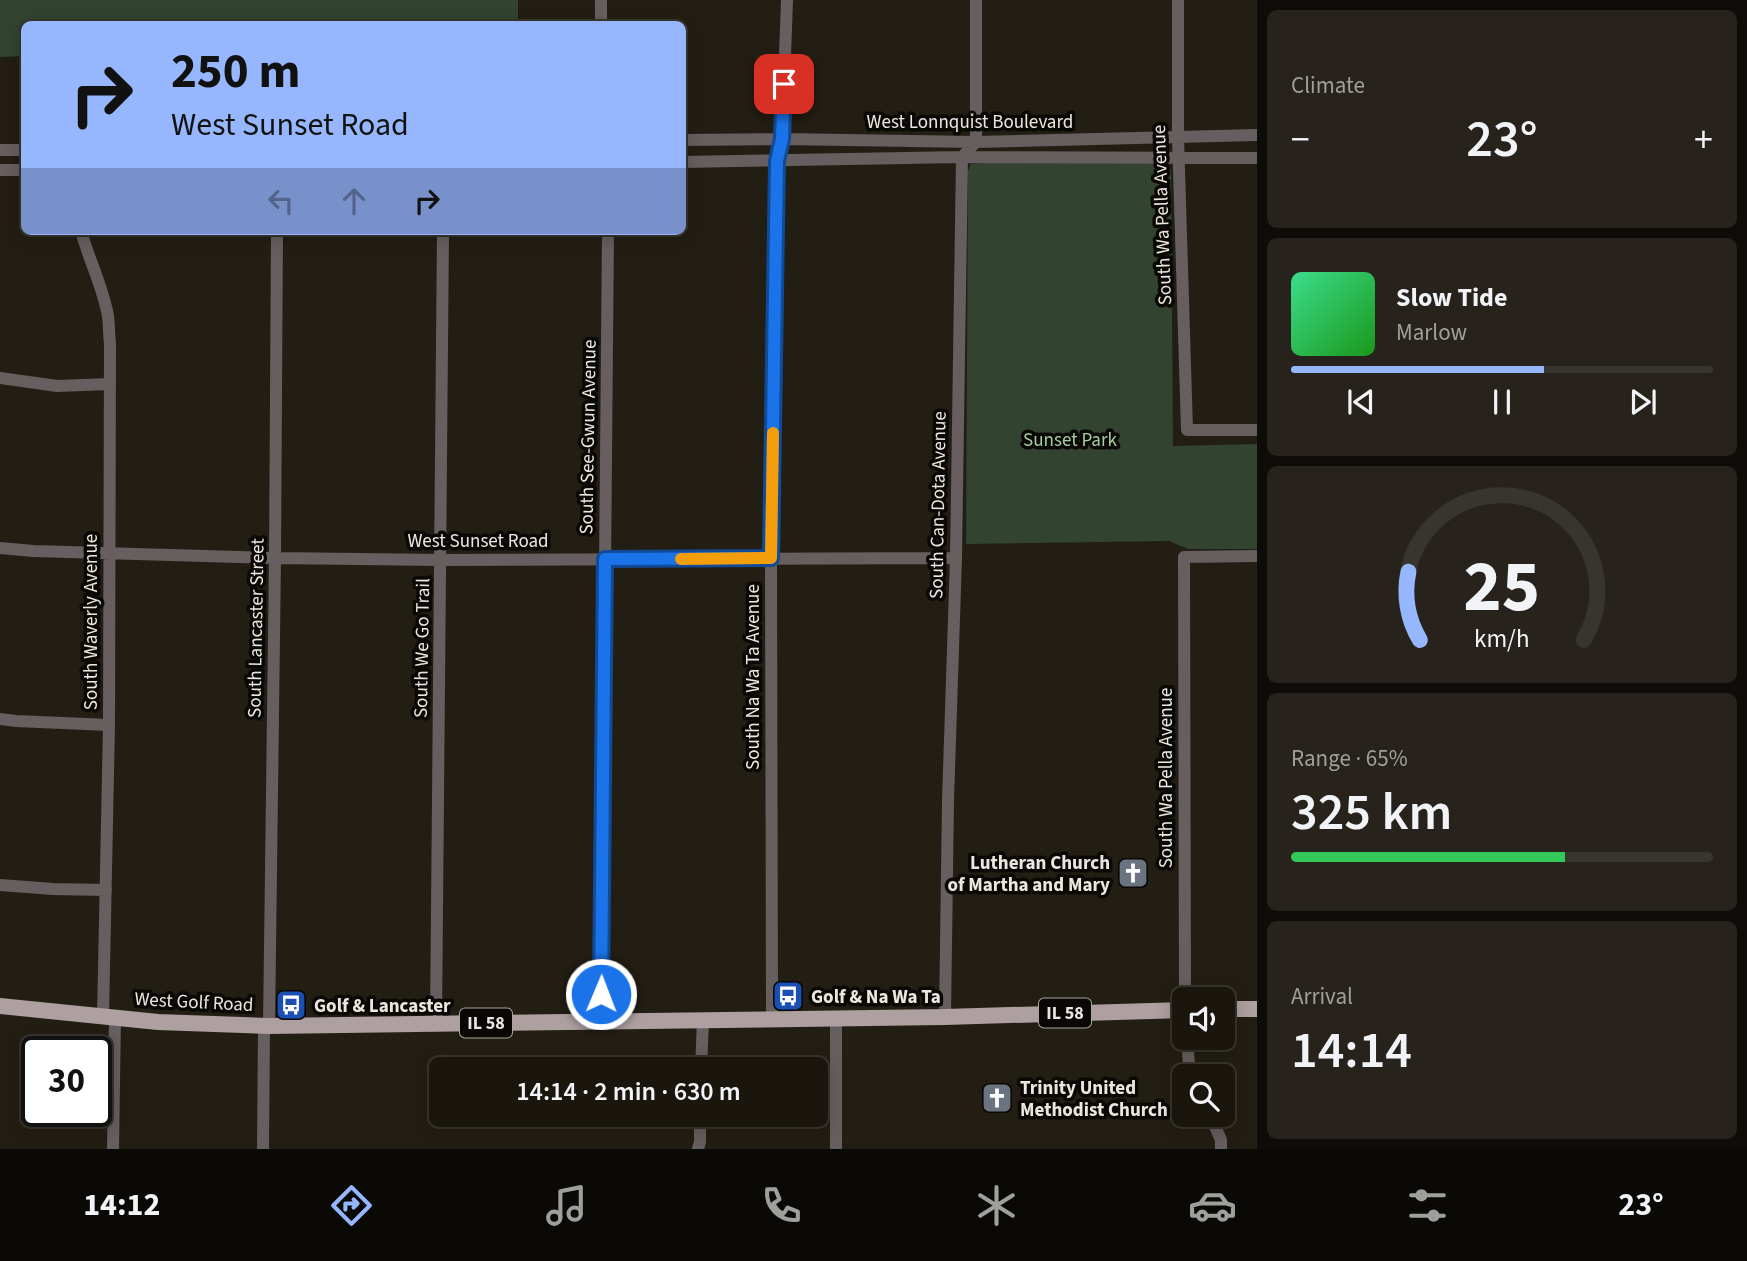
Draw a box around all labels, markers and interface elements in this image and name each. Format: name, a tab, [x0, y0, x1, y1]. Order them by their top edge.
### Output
text: 250 m	[171, 37, 300, 107]
icon: right	[56, 49, 147, 140]
pin	[754, 54, 814, 114]
icon: arrive	[765, 65, 803, 103]
text: Climate	[1291, 69, 1365, 102]
text: West Sunset Road	[171, 102, 409, 148]
text: 23°	[1466, 103, 1538, 177]
street label: West Lonnquist Boulevard	[867, 109, 1073, 136]
text: −	[1291, 113, 1310, 167]
text: +	[1694, 113, 1713, 167]
street label: South Wa Pella Avenue	[1146, 124, 1179, 306]
icon: left	[262, 182, 300, 220]
icon: ahead	[335, 182, 373, 220]
icon: right	[408, 182, 446, 220]
text: Slow Tide	[1396, 279, 1507, 316]
text: Marlow	[1396, 316, 1467, 349]
street label: South See-Gwun Avenue	[573, 339, 604, 535]
icon: previous	[1342, 383, 1380, 421]
icon: pause	[1483, 383, 1521, 421]
icon: next	[1624, 383, 1662, 421]
street label: South Can-Dota Avenue	[923, 411, 954, 599]
park label: Sunset Park	[1023, 427, 1117, 454]
street label: West Sunset Road	[407, 528, 549, 555]
street label: South Waverly Avenue	[78, 534, 105, 710]
text: 25	[1464, 536, 1540, 640]
street label: South Lancaster Street	[241, 537, 272, 718]
street label: South We Go Trail	[408, 578, 437, 718]
street label: South Na Wa Ta Avenue	[740, 584, 767, 770]
text: km/h	[1474, 621, 1530, 657]
street label: South Wa Pella Avenue	[1153, 688, 1180, 868]
text: Range · 65%	[1291, 742, 1408, 775]
text: 325 km	[1291, 776, 1452, 850]
place label: Lutheran Church of Martha and Mary	[948, 850, 1110, 899]
church icon: Lutheran Church of Martha and Mary	[1116, 856, 1150, 890]
position arrow	[564, 957, 638, 1031]
bus stop icon: Golf & Na Wa Ta	[771, 979, 805, 1013]
text: Arrival	[1291, 980, 1353, 1013]
place label: Golf & Na Wa Ta	[811, 984, 941, 1011]
street label: West Golf Road	[134, 986, 254, 1019]
map controls	[1172, 987, 1235, 1127]
button: sound	[1172, 987, 1235, 1050]
bus stop icon: Golf & Lancaster	[274, 988, 308, 1022]
place label: Golf & Lancaster	[314, 993, 451, 1020]
road number: IL 58	[1039, 998, 1091, 1028]
road number: IL 58	[460, 1008, 512, 1038]
text: 14:14	[1291, 1014, 1412, 1088]
speed limit sign: 30	[21, 1036, 112, 1127]
button: search	[1172, 1064, 1235, 1127]
text: 14:14 · 2 min · 630 m	[516, 1073, 741, 1110]
place label: Trinity United Methodist Church	[1020, 1075, 1168, 1124]
church icon: Trinity United Methodist Church	[980, 1081, 1014, 1115]
icon: directions	[327, 1181, 376, 1230]
icon: music	[542, 1181, 591, 1230]
icon: phone	[757, 1181, 806, 1230]
icon: climate	[972, 1181, 1021, 1230]
icon: car	[1188, 1181, 1237, 1230]
icon: filters	[1403, 1181, 1452, 1230]
text: 14:12	[83, 1182, 160, 1228]
text: 23°	[1618, 1182, 1664, 1228]

